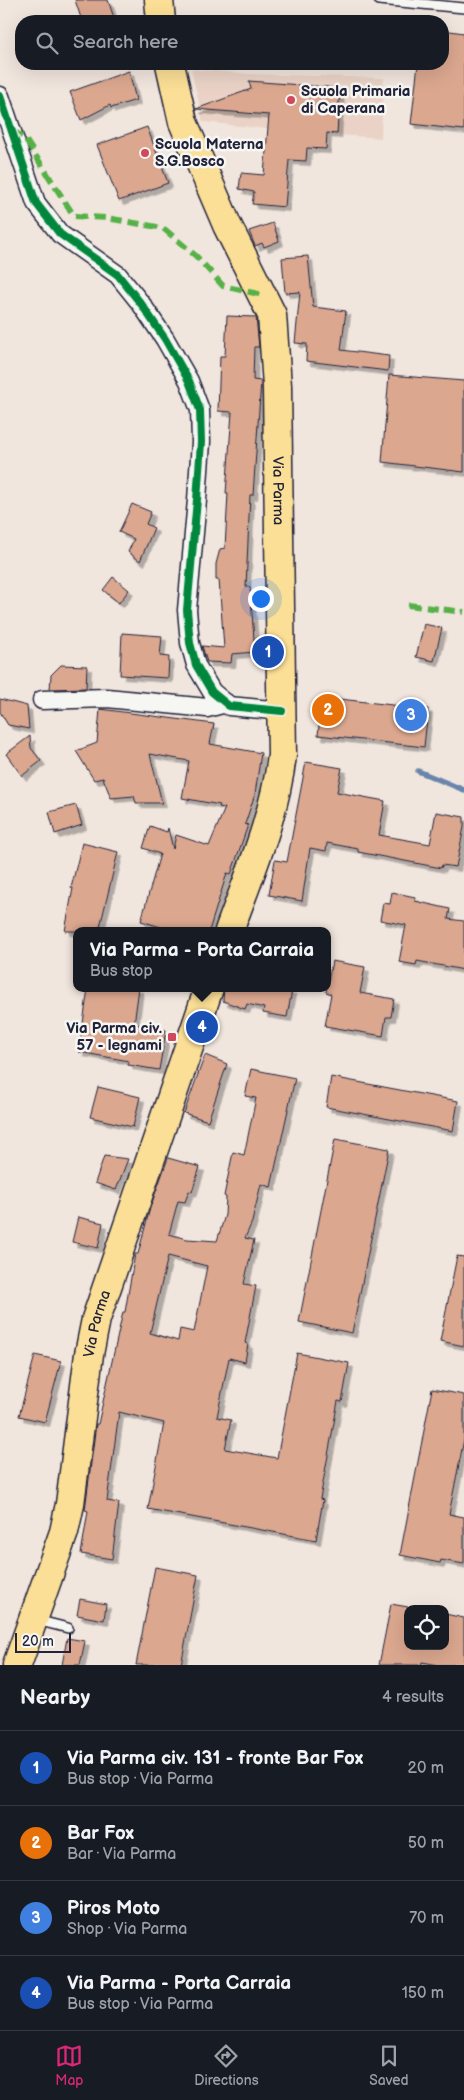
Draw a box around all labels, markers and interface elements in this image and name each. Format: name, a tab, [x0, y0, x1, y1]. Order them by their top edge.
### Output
search box	[15, 15, 449, 70]
icon: search	[33, 29, 61, 57]
text: Search here	[73, 31, 178, 54]
place label: Scuola Primaria di Caperana	[301, 82, 410, 118]
marker: Scuola Primaria di Caperana	[285, 94, 297, 106]
place label: Scuola Materna S.G.Bosco	[155, 135, 264, 171]
marker: Scuola Materna S.G.Bosco	[139, 147, 151, 159]
street label: Via Parma	[268, 456, 288, 525]
your location	[248, 586, 274, 612]
pin: 1	[252, 633, 284, 671]
pin: 2	[312, 691, 344, 729]
pin: 3	[395, 696, 427, 734]
popup	[73, 927, 331, 992]
text: Via Parma - Porta Carraia	[90, 939, 314, 962]
text: Bus stop	[90, 962, 153, 981]
pin: 4	[186, 1008, 218, 1046]
place label: Via Parma civ. 57 - legnami	[66, 1019, 162, 1055]
marker: Via Parma civ. 57 - legnami	[166, 1031, 178, 1043]
street label: Via Parma	[79, 1288, 115, 1359]
map controls	[404, 1605, 449, 1650]
button: locate	[404, 1605, 449, 1650]
scale bar	[15, 1630, 71, 1653]
text: 20 m	[22, 1633, 54, 1650]
text: Nearby	[20, 1685, 90, 1710]
text: 4 results	[382, 1688, 444, 1707]
text: Via Parma civ. 131 - fronte Bar Fox	[67, 1747, 363, 1770]
text: 1	[33, 1759, 39, 1778]
text: 20 m	[408, 1759, 444, 1778]
text: Bus stop · Via Parma	[67, 1770, 213, 1789]
text: Bar Fox	[67, 1822, 134, 1845]
text: 2	[31, 1834, 41, 1853]
text: 50 m	[408, 1834, 444, 1853]
text: Bar · Via Parma	[67, 1845, 176, 1864]
text: Piros Moto	[67, 1897, 160, 1920]
text: 3	[31, 1909, 41, 1928]
text: 70 m	[409, 1909, 444, 1928]
text: Shop · Via Parma	[67, 1920, 187, 1939]
text: Via Parma - Porta Carraia	[67, 1972, 291, 1995]
text: 4	[31, 1984, 41, 2003]
text: 150 m	[402, 1984, 444, 2003]
text: Bus stop · Via Parma	[67, 1995, 213, 2014]
tab: Map	[55, 2042, 84, 2089]
tab: Directions	[194, 2042, 259, 2089]
tab: Saved	[369, 2042, 409, 2089]

